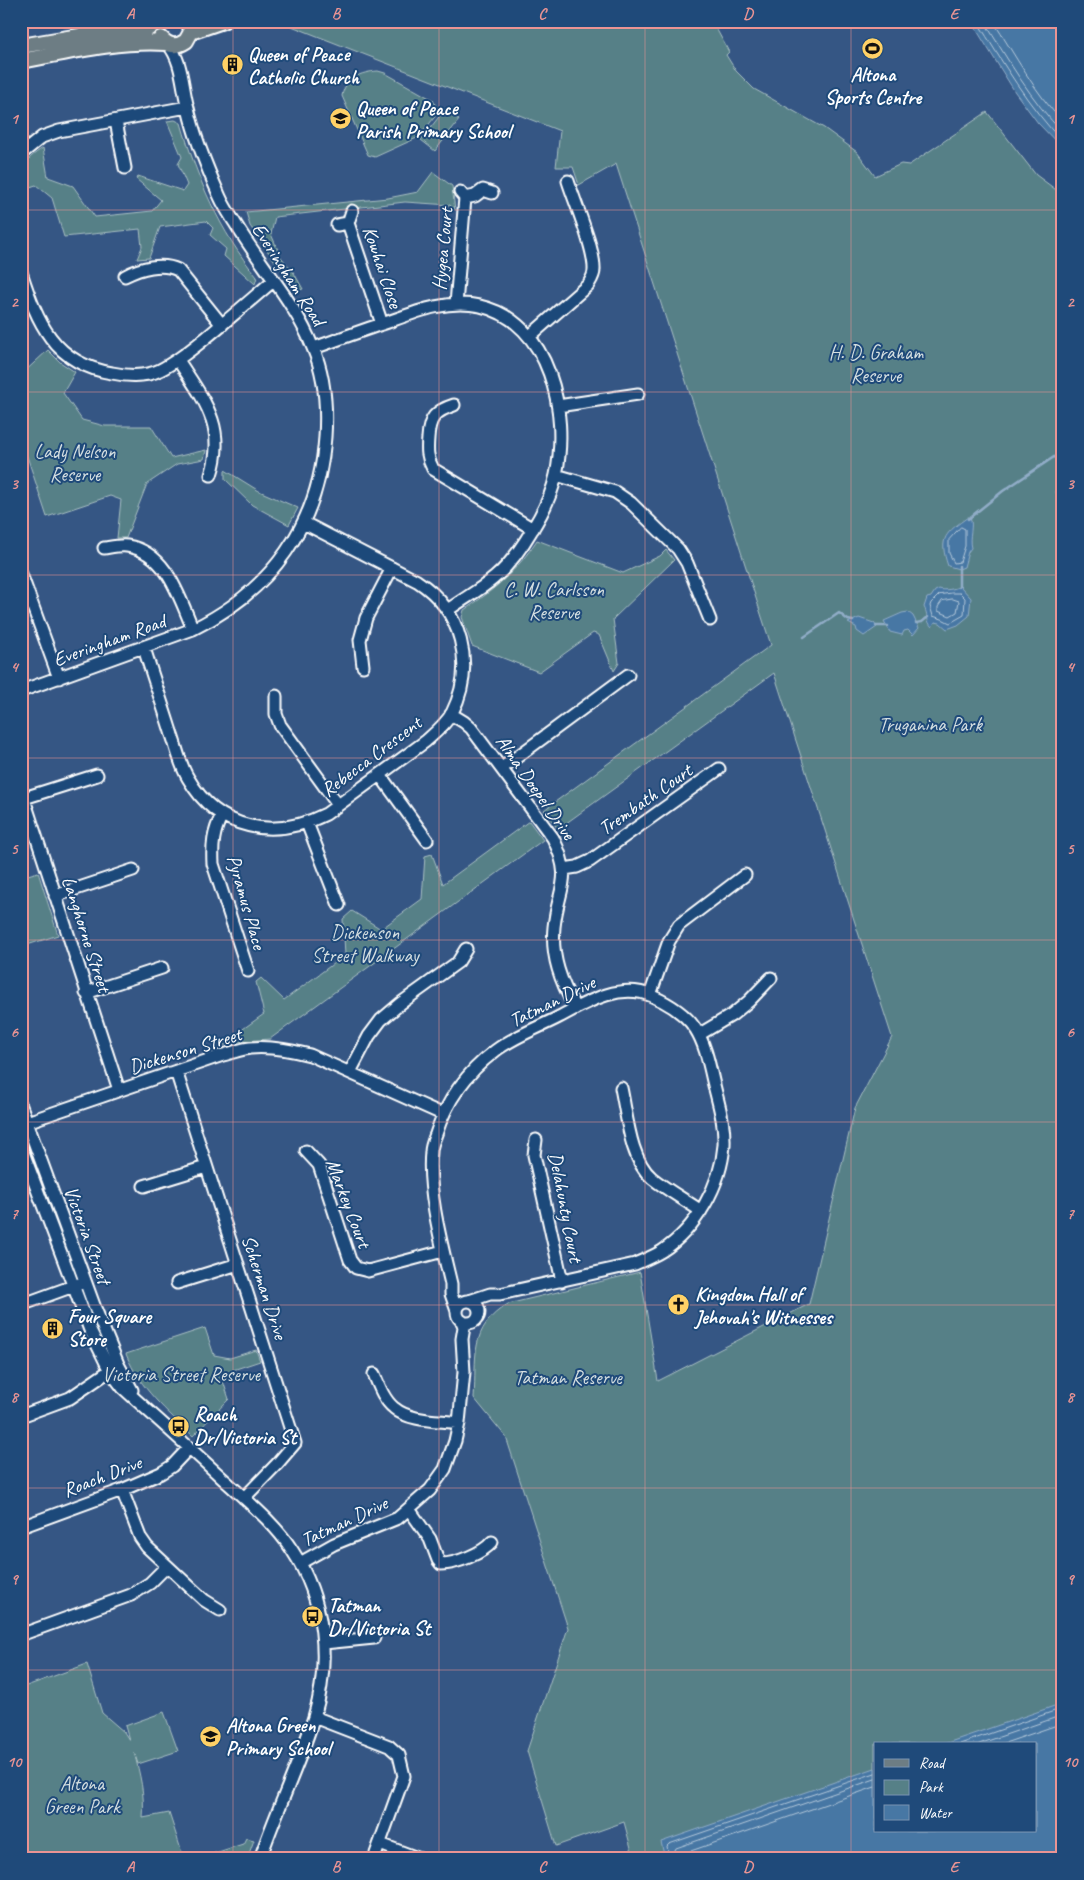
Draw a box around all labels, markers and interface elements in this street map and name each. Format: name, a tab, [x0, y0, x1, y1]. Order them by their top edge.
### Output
text: A	[126, 4, 136, 24]
text: B	[332, 4, 342, 24]
text: C	[538, 4, 548, 24]
text: D	[743, 4, 754, 24]
text: E	[950, 4, 961, 24]
sports icon: Altona Sports Centre	[861, 36, 885, 60]
place label: Queen of Peace Catholic Church	[248, 42, 360, 90]
building icon: Queen of Peace Catholic Church	[220, 53, 244, 77]
place label: Altona Sports Centre	[825, 62, 922, 110]
place label: Queen of Peace Parish Primary School	[356, 96, 515, 144]
school or university icon: Queen of Peace Parish Primary School	[328, 107, 352, 131]
text: 1	[10, 109, 19, 129]
text: 1	[1066, 109, 1075, 129]
street label: Hygea Court	[426, 204, 459, 291]
street label: Everingham Road	[246, 218, 333, 333]
street label: Kowhai Close	[357, 223, 409, 313]
text: 2	[10, 292, 19, 312]
text: 2	[1066, 292, 1075, 312]
park label: H. D. Graham Reserve	[829, 340, 924, 388]
park label: Lady Nelson Reserve	[35, 439, 116, 487]
text: 3	[10, 474, 19, 494]
text: 3	[1066, 474, 1075, 494]
park label: C. W. Carlsson Reserve	[504, 577, 605, 625]
street label: Everingham Road	[50, 608, 172, 672]
text: 4	[10, 657, 19, 677]
text: 4	[1066, 657, 1075, 677]
street label: Rebecca Crescent	[316, 709, 428, 802]
park label: Truganina Park	[878, 712, 983, 737]
street label: Alma Doepel Drive	[490, 730, 582, 846]
street label: Trembath Court	[594, 757, 699, 841]
text: 5	[11, 839, 20, 859]
text: 5	[1067, 839, 1076, 859]
street label: Pyramus Place	[221, 852, 272, 954]
street label: Langhorne Street	[56, 873, 118, 997]
park label: Dickenson Street Walkway	[311, 920, 421, 968]
street label: Tatman Drive	[505, 969, 601, 1033]
street label: Dickenson Street	[126, 1021, 247, 1079]
text: 6	[10, 1022, 19, 1042]
text: 6	[1066, 1022, 1075, 1042]
street label: Delahunty Court	[543, 1150, 589, 1266]
street label: Markey Court	[320, 1155, 378, 1254]
street label: Victoria Street	[58, 1183, 118, 1291]
text: 7	[10, 1204, 19, 1224]
text: 7	[1066, 1204, 1075, 1224]
street label: Scherman Drive	[236, 1232, 294, 1344]
place label: Kingdom Hall of Jehovah's Witnesses	[693, 1282, 834, 1330]
church icon: Kingdom Hall of Jehovah's Witnesses	[667, 1293, 691, 1317]
place label: Four Square Store	[68, 1304, 153, 1352]
building icon: Four Square Store	[40, 1316, 64, 1340]
park label: Victoria Street Reserve	[102, 1362, 261, 1387]
park label: Tatman Reserve	[514, 1365, 623, 1390]
text: 8	[10, 1387, 19, 1407]
text: 8	[1066, 1387, 1075, 1407]
place label: Roach Dr/Victoria St	[194, 1402, 299, 1450]
bus stop icon: Roach Dr/Victoria St	[166, 1414, 190, 1438]
street label: Roach Drive	[59, 1450, 146, 1503]
street label: Tatman Drive	[297, 1490, 393, 1552]
text: 9	[10, 1569, 19, 1589]
text: 9	[1066, 1569, 1075, 1589]
place label: Tatman Dr/Victoria St	[328, 1593, 433, 1641]
bus stop icon: Tatman Dr/Victoria St	[300, 1605, 324, 1629]
place label: Altona Green Primary School	[226, 1713, 335, 1761]
school or university icon: Altona Green Primary School	[198, 1725, 222, 1749]
legend	[874, 1742, 1036, 1832]
text: 10	[7, 1752, 23, 1772]
text: 10	[1063, 1752, 1079, 1772]
text: Road	[919, 1754, 946, 1773]
park label: Altona Green Park	[45, 1771, 121, 1819]
text: Park	[919, 1778, 944, 1797]
text: Water	[919, 1804, 953, 1823]
text: A	[126, 1857, 136, 1877]
text: B	[332, 1857, 342, 1877]
text: C	[538, 1857, 548, 1877]
text: D	[743, 1857, 754, 1877]
text: E	[950, 1857, 961, 1877]

